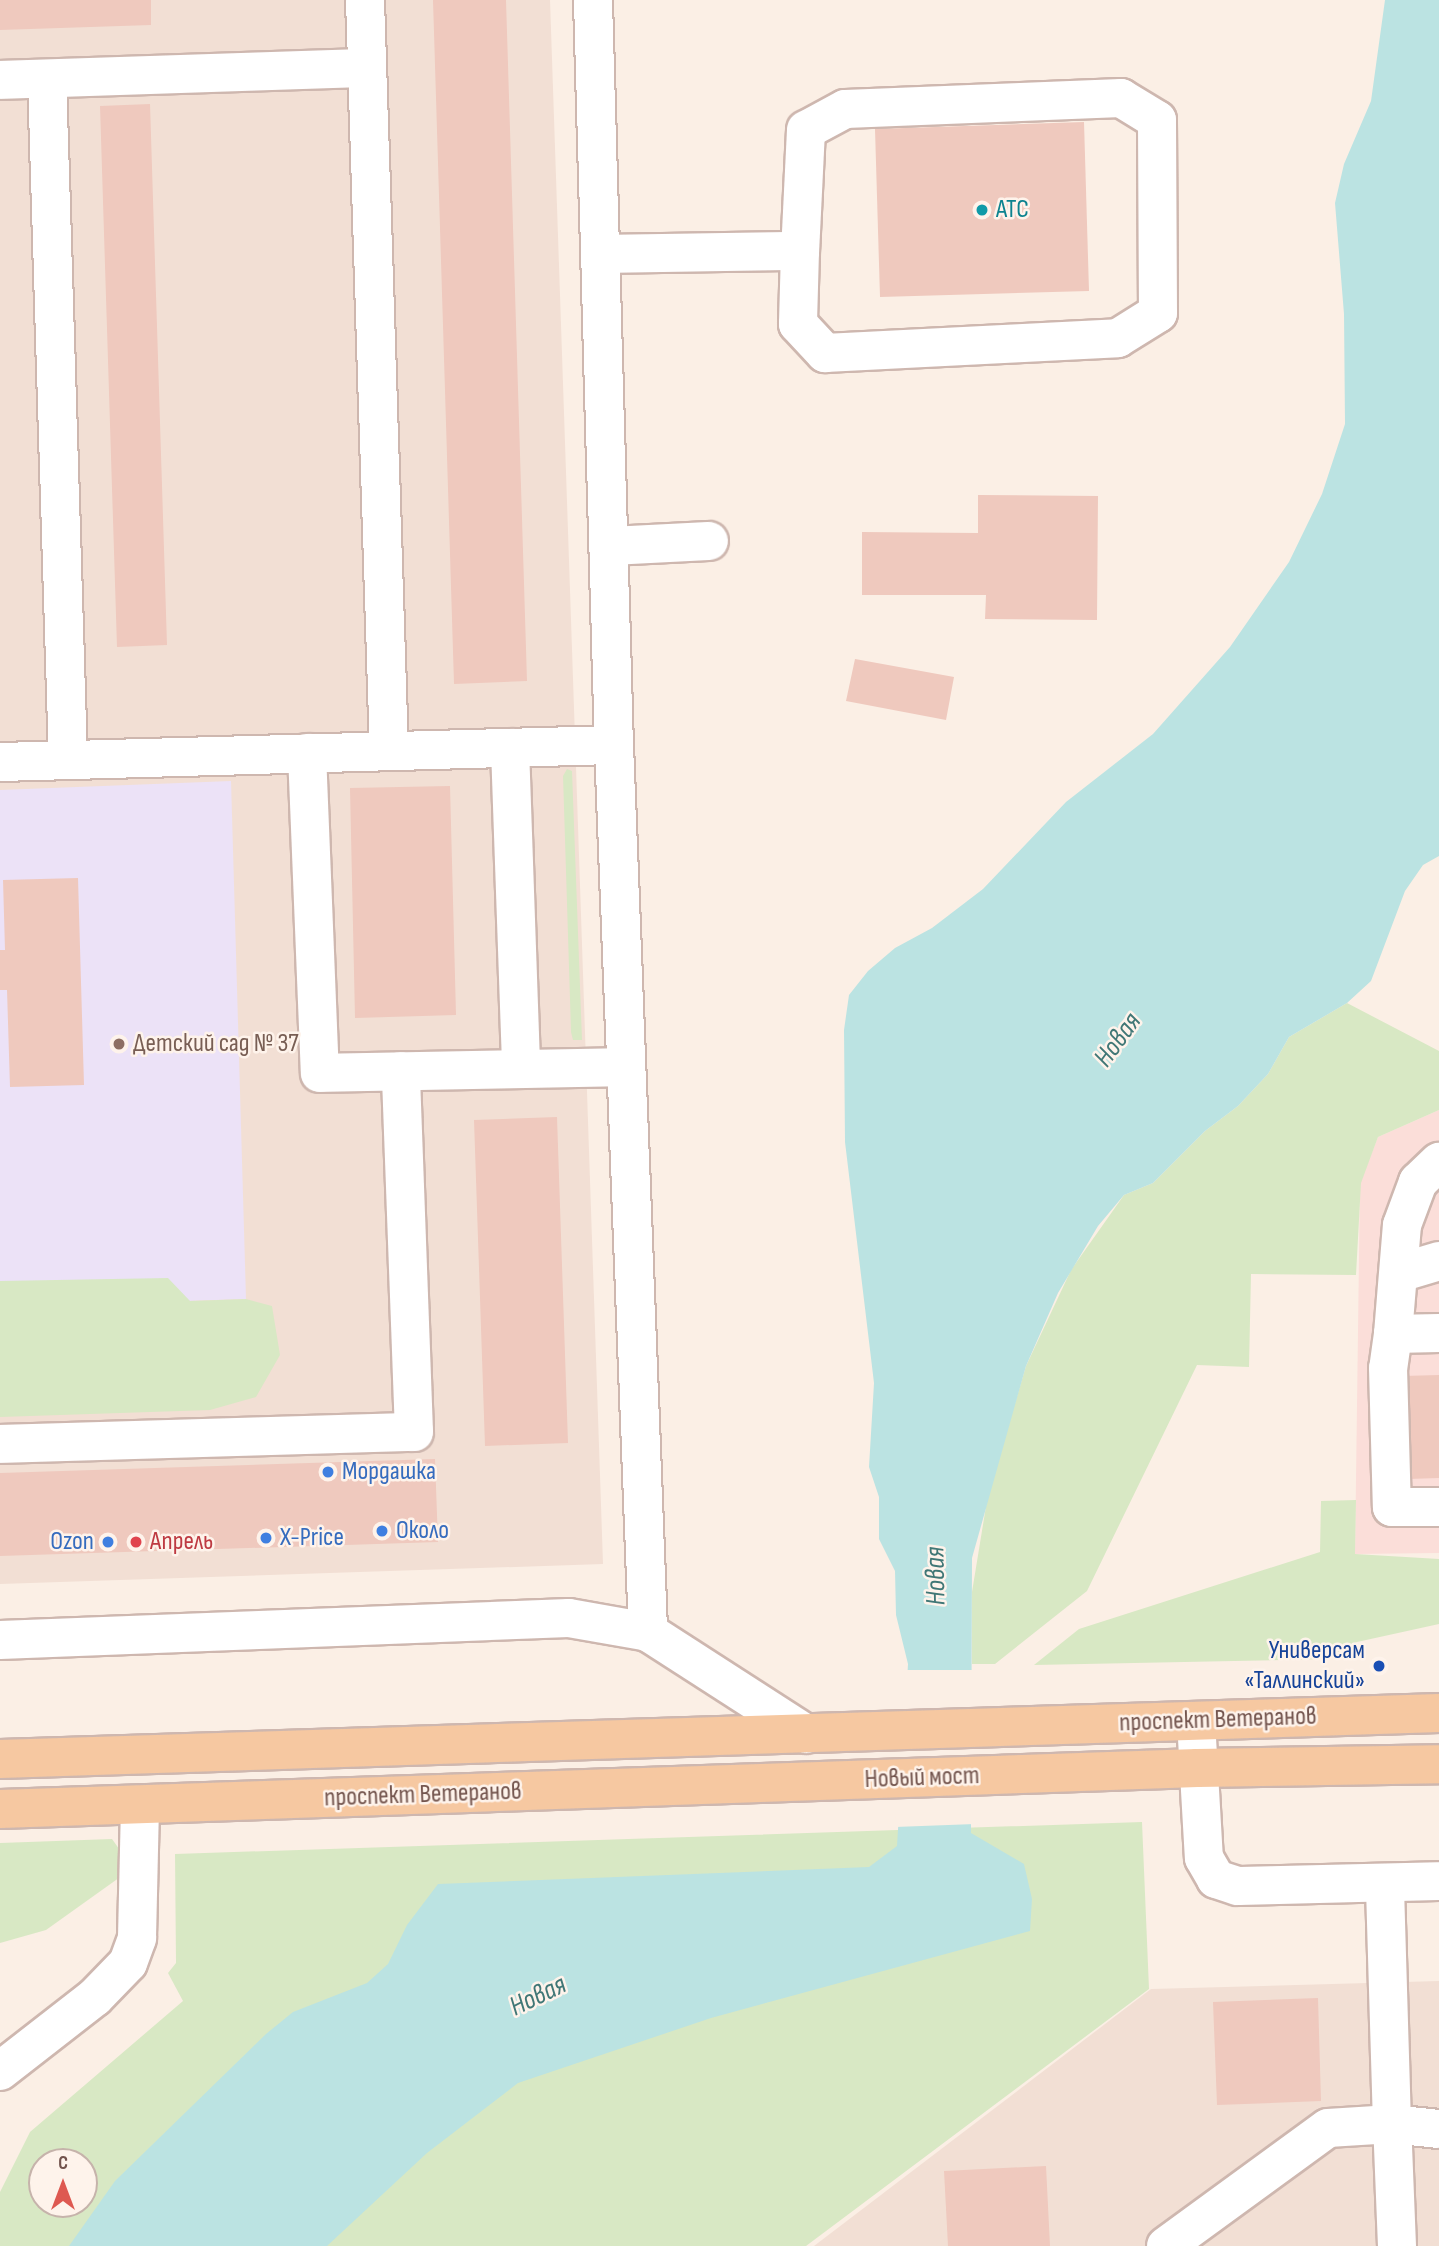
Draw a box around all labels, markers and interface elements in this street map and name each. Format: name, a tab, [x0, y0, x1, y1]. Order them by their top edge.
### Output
place label: АТС	[996, 194, 1029, 226]
marker: АТС	[974, 202, 990, 218]
water label: Новая	[1087, 1006, 1149, 1074]
place label: Детский сад № 37	[133, 1028, 299, 1060]
marker: Детский сад № 37	[111, 1036, 127, 1052]
place label: Мордашка	[342, 1456, 436, 1488]
marker: Мордашка	[320, 1464, 336, 1480]
place label: Около	[396, 1515, 449, 1547]
place label: X-Price	[280, 1522, 344, 1554]
marker: Около	[374, 1523, 390, 1539]
place label: Ozon	[50, 1526, 94, 1558]
place label: Апрель	[150, 1526, 213, 1558]
marker: X-Price	[258, 1530, 274, 1546]
marker: Ozon	[100, 1534, 116, 1550]
marker: Апрель	[128, 1534, 144, 1550]
water label: Новая	[919, 1546, 953, 1606]
place label: Универсам «Таллинский»	[1244, 1635, 1365, 1696]
marker: Универсам «Таллинский»	[1371, 1658, 1387, 1674]
street label: проспект Ветеранов	[1119, 1701, 1317, 1739]
street label: Новый мост	[864, 1760, 980, 1796]
street label: проспект Ветеранов	[324, 1776, 522, 1814]
water label: Новая	[504, 1968, 572, 2024]
north arrow	[28, 2148, 98, 2218]
text: С	[58, 2152, 68, 2175]

